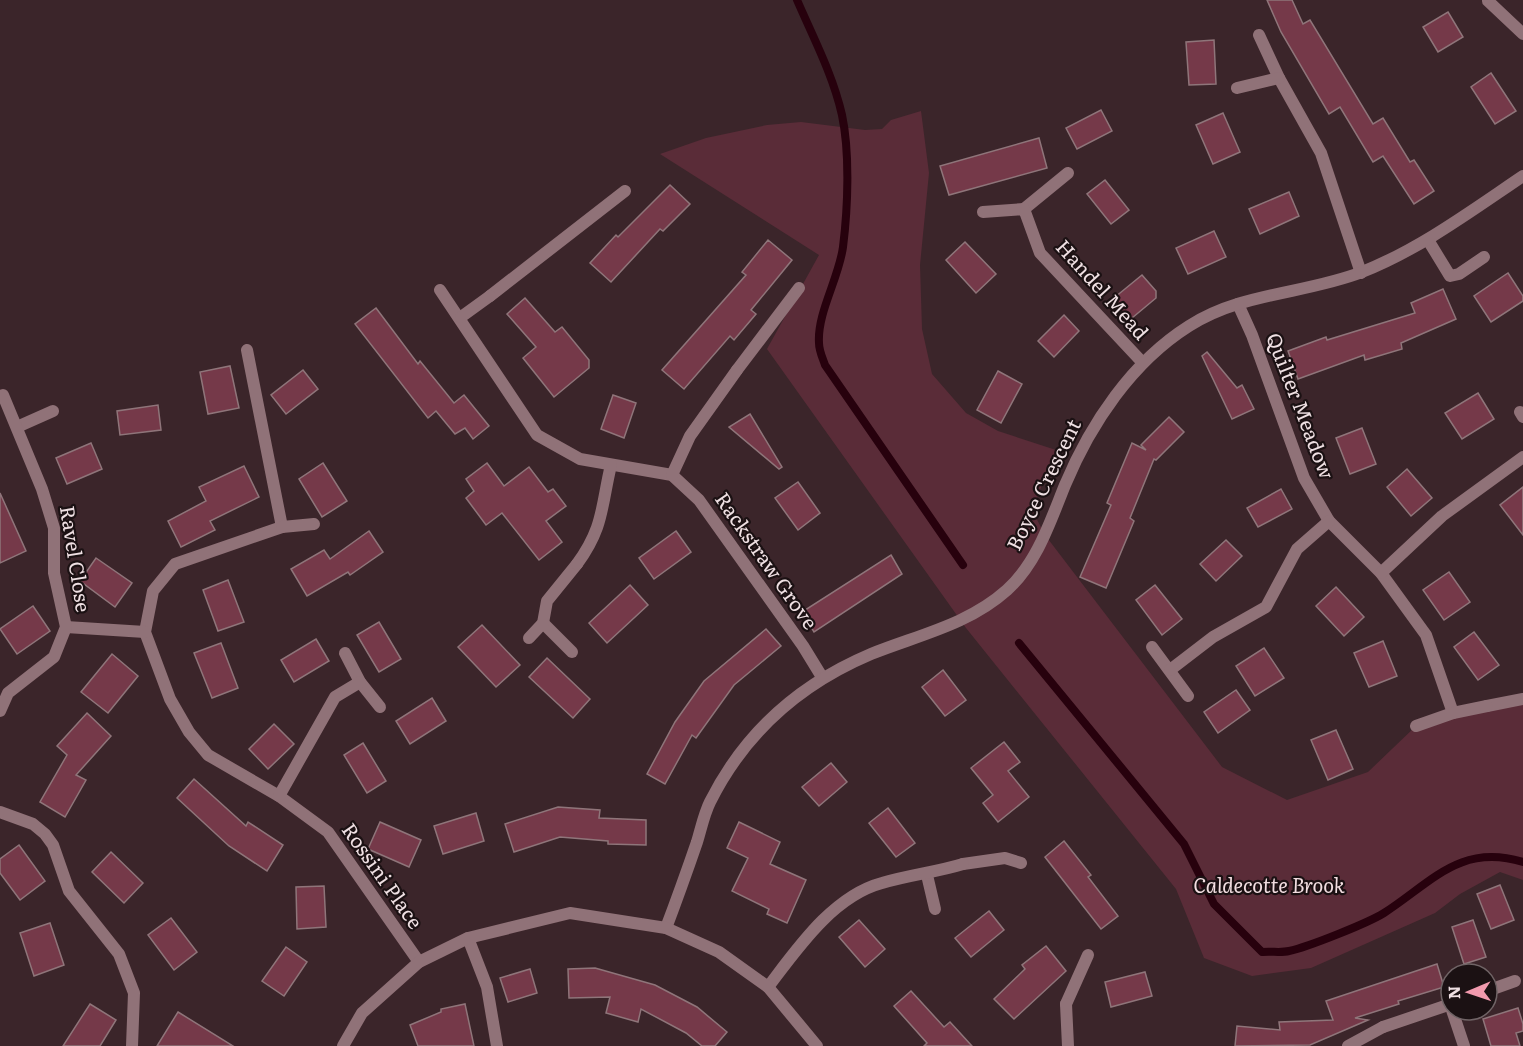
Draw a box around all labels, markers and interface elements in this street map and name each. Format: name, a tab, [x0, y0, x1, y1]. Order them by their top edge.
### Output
street label: Handel Mead	[1050, 232, 1157, 346]
street label: Quilter Meadow	[1260, 328, 1344, 483]
street label: Boyce Crescent	[997, 413, 1087, 555]
street label: Rackstraw Grove	[709, 485, 826, 635]
street label: Ravel Close	[54, 503, 100, 614]
street label: Rossini Place	[336, 816, 431, 934]
park label: Caldecotte Brook	[1193, 869, 1345, 899]
north arrow	[1439, 962, 1499, 1022]
text: N	[1441, 985, 1465, 1000]

